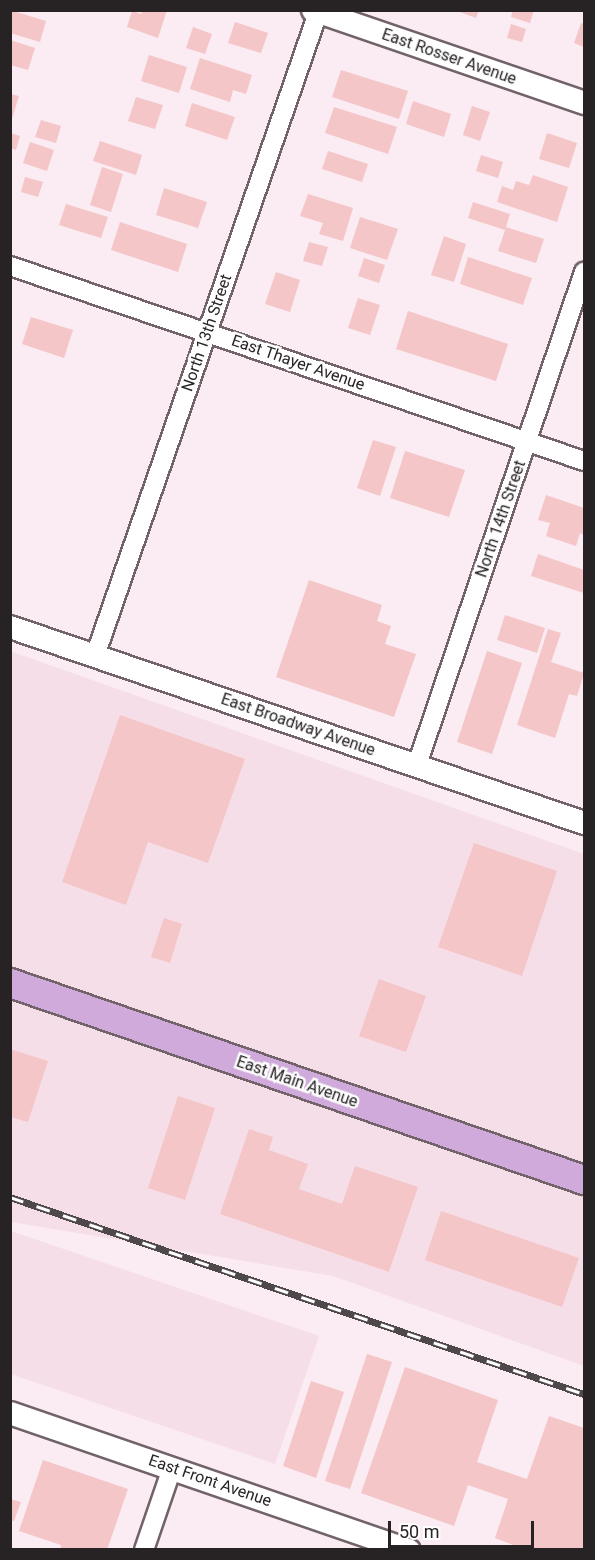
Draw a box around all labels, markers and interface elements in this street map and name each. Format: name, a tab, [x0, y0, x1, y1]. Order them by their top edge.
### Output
street label: East Rosser Avenue	[379, 25, 519, 89]
street label: North 13th Street	[178, 272, 236, 394]
street label: East Thayer Avenue	[229, 331, 367, 395]
street label: North 14th Street	[472, 458, 530, 580]
street label: East Broadway Avenue	[218, 690, 378, 760]
street label: East Main Avenue	[234, 1052, 360, 1112]
street label: East Front Avenue	[146, 1451, 274, 1511]
scale bar	[391, 1509, 536, 1547]
text: 50 m	[399, 1521, 439, 1542]

